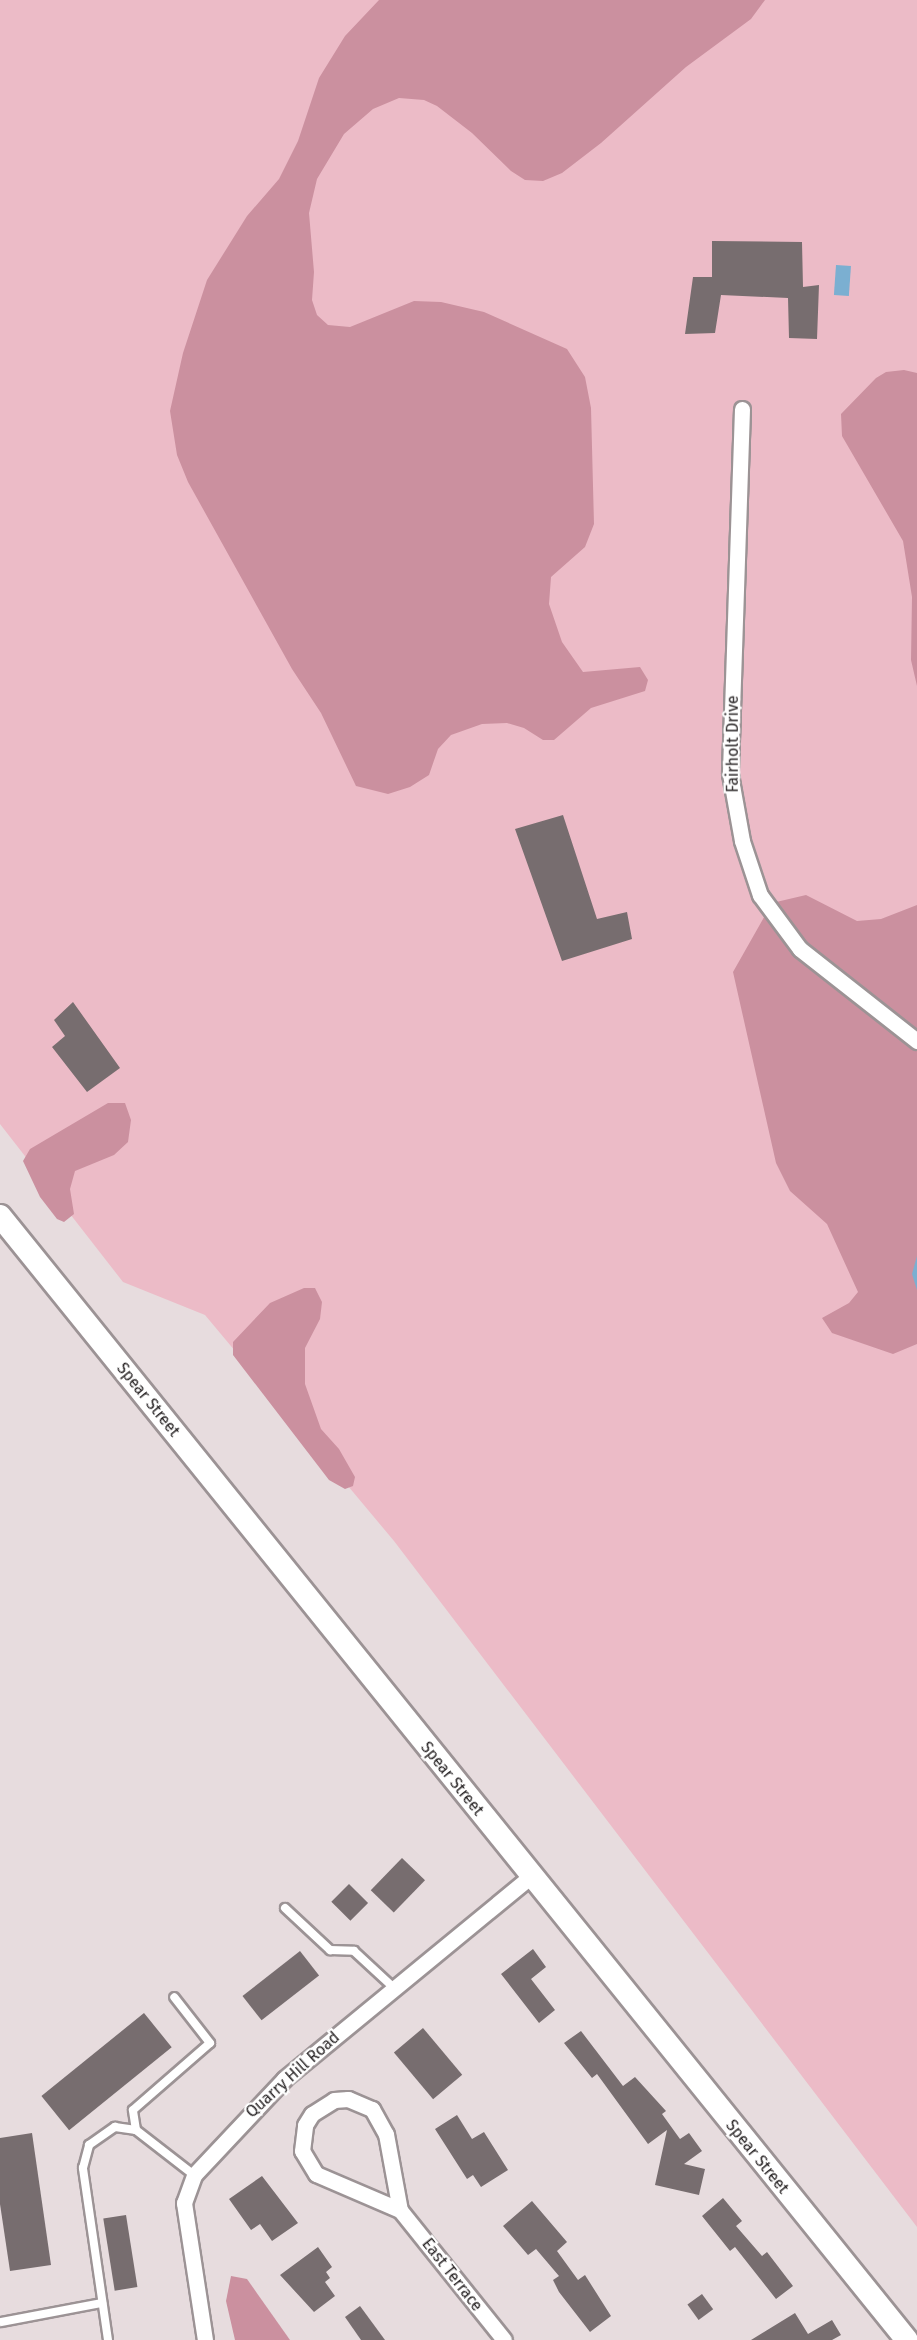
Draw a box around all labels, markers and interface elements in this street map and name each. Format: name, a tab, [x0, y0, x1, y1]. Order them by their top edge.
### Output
street label: Fairholt Drive	[723, 695, 743, 793]
street label: Spear Street	[112, 1359, 184, 1441]
street label: Spear Street	[416, 1738, 488, 1820]
street label: Quarry Hill Road	[242, 2028, 344, 2122]
street label: Spear Street	[721, 2116, 793, 2198]
street label: East Terrace	[418, 2235, 486, 2315]

